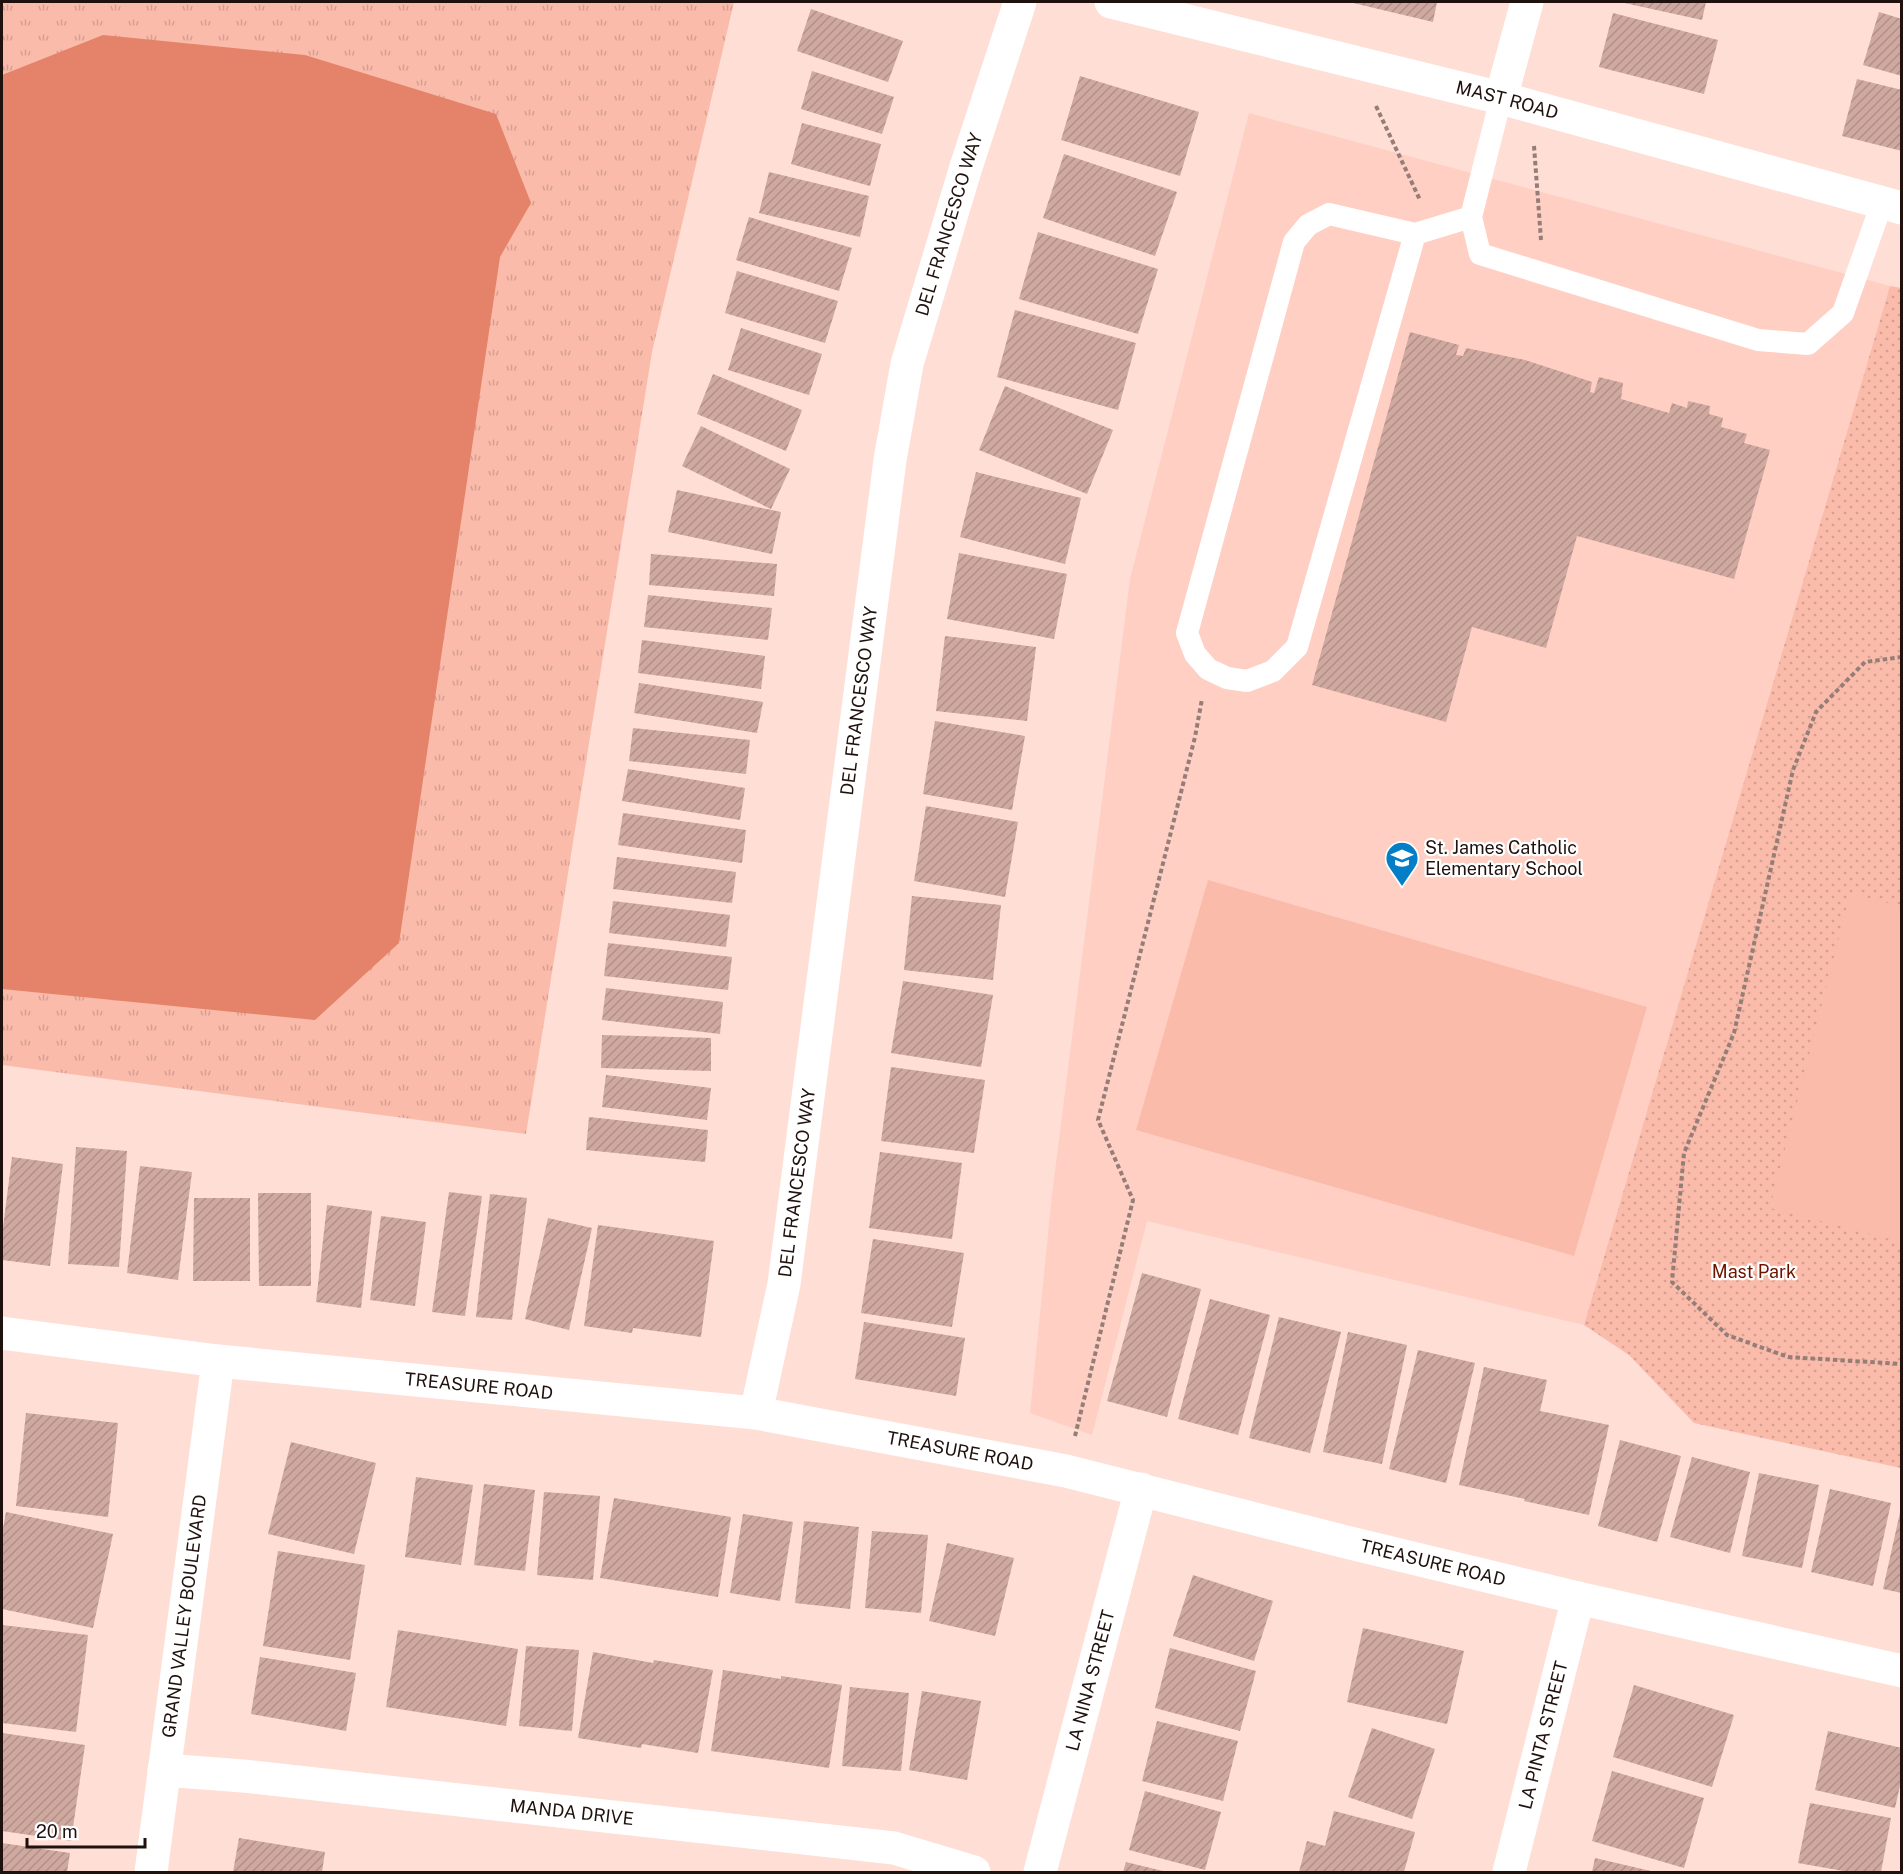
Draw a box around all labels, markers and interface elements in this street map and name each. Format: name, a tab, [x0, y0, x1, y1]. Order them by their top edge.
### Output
street label: MAST ROAD	[1454, 76, 1561, 123]
street label: DEL FRANCESCO WAY	[911, 130, 987, 319]
street label: DEL FRANCESCO WAY	[836, 605, 881, 797]
place label: St. James Catholic Elementary School	[1425, 837, 1583, 879]
school or university icon: St. James Catholic Elementary School	[1384, 840, 1420, 887]
street label: DEL FRANCESCO WAY	[774, 1087, 819, 1279]
park label: Mast Park	[1712, 1261, 1796, 1282]
street label: TREASURE ROAD	[404, 1368, 554, 1403]
street label: TREASURE ROAD	[885, 1427, 1035, 1475]
street label: GRAND VALLEY BOULEVARD	[158, 1493, 210, 1739]
street label: TREASURE ROAD	[1358, 1535, 1508, 1590]
street label: LA NINA STREET	[1061, 1607, 1119, 1753]
street label: LA PINTA STREET	[1514, 1658, 1572, 1812]
street label: MANDA DRIVE	[509, 1795, 635, 1829]
scale bar	[27, 1811, 146, 1849]
text: 20 m	[36, 1821, 78, 1842]

